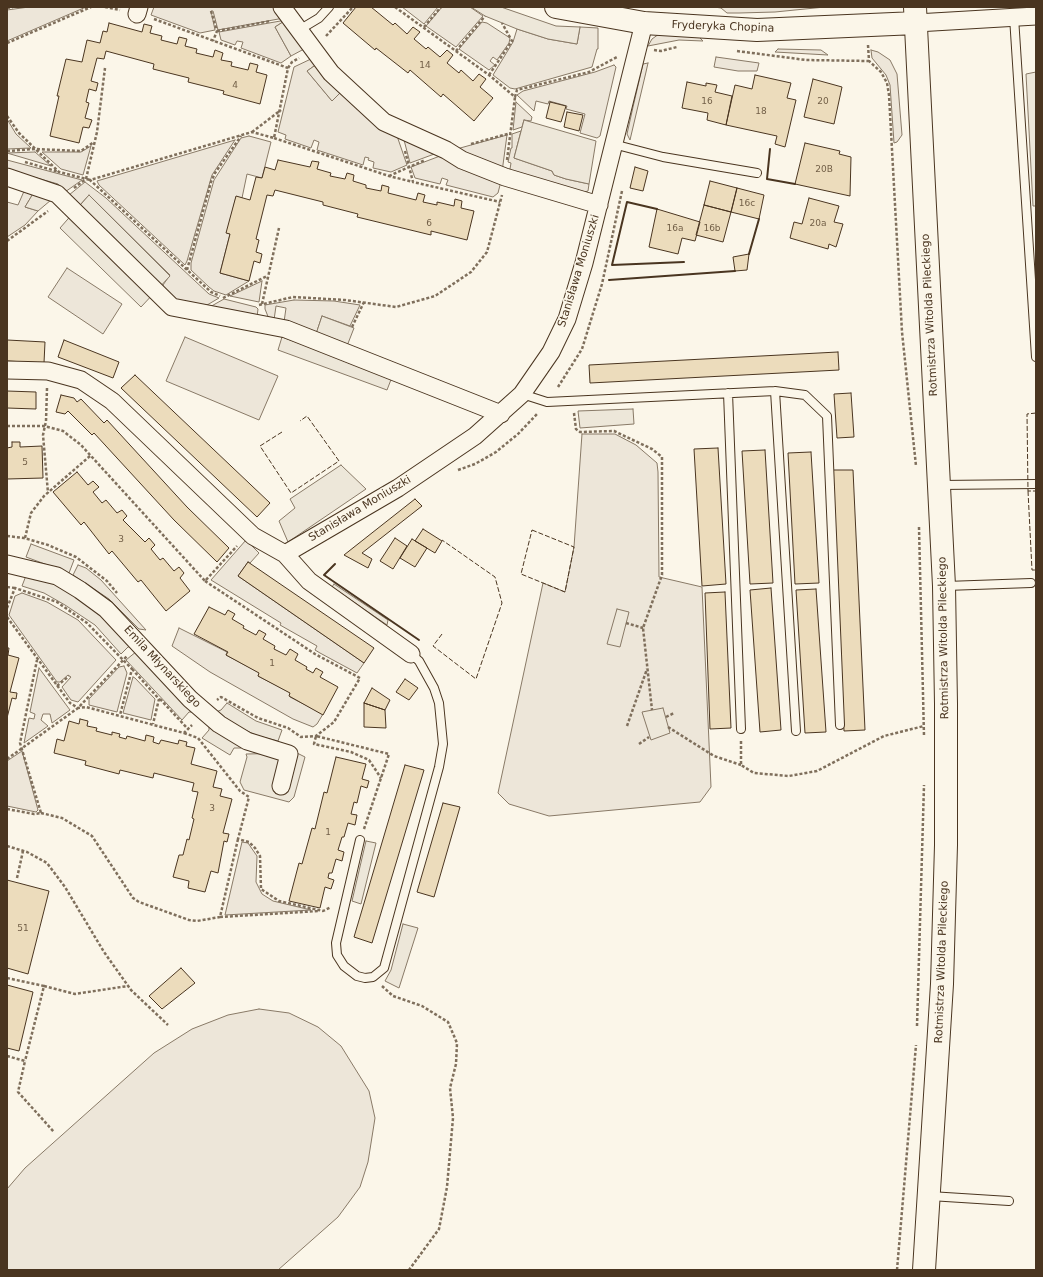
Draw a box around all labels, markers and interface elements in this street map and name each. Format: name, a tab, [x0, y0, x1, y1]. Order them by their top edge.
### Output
street label: Fryderyka Chopina	[671, 19, 775, 35]
house number: 14	[419, 61, 431, 71]
house number: 4	[232, 81, 238, 91]
house number: 16	[701, 97, 713, 107]
house number: 20	[817, 97, 829, 107]
house number: 18	[755, 107, 767, 117]
house number: 20B	[815, 165, 833, 175]
house number: 16c	[739, 199, 755, 209]
street label: Stanisława Moniuszki	[556, 213, 602, 329]
house number: 6	[426, 219, 432, 229]
house number: 20a	[810, 219, 826, 229]
house number: 16a	[667, 224, 683, 234]
house number: 16b	[703, 224, 721, 234]
street label: Rotmistrza Witolda Pileckiego	[919, 233, 941, 397]
house number: 5	[22, 458, 28, 468]
street label: Stanisława Moniuszki	[306, 473, 414, 545]
house number: 3	[118, 535, 124, 545]
street label: Rotmistrza Witolda Pileckiego	[936, 557, 952, 719]
street label: Emila Młynarskiego	[121, 623, 203, 711]
house number: 1	[269, 659, 275, 669]
house number: 3	[209, 804, 215, 814]
house number: 1	[325, 828, 331, 838]
street label: Rotmistrza Witolda Pileckiego	[933, 880, 951, 1044]
house number: 51	[17, 924, 29, 934]

